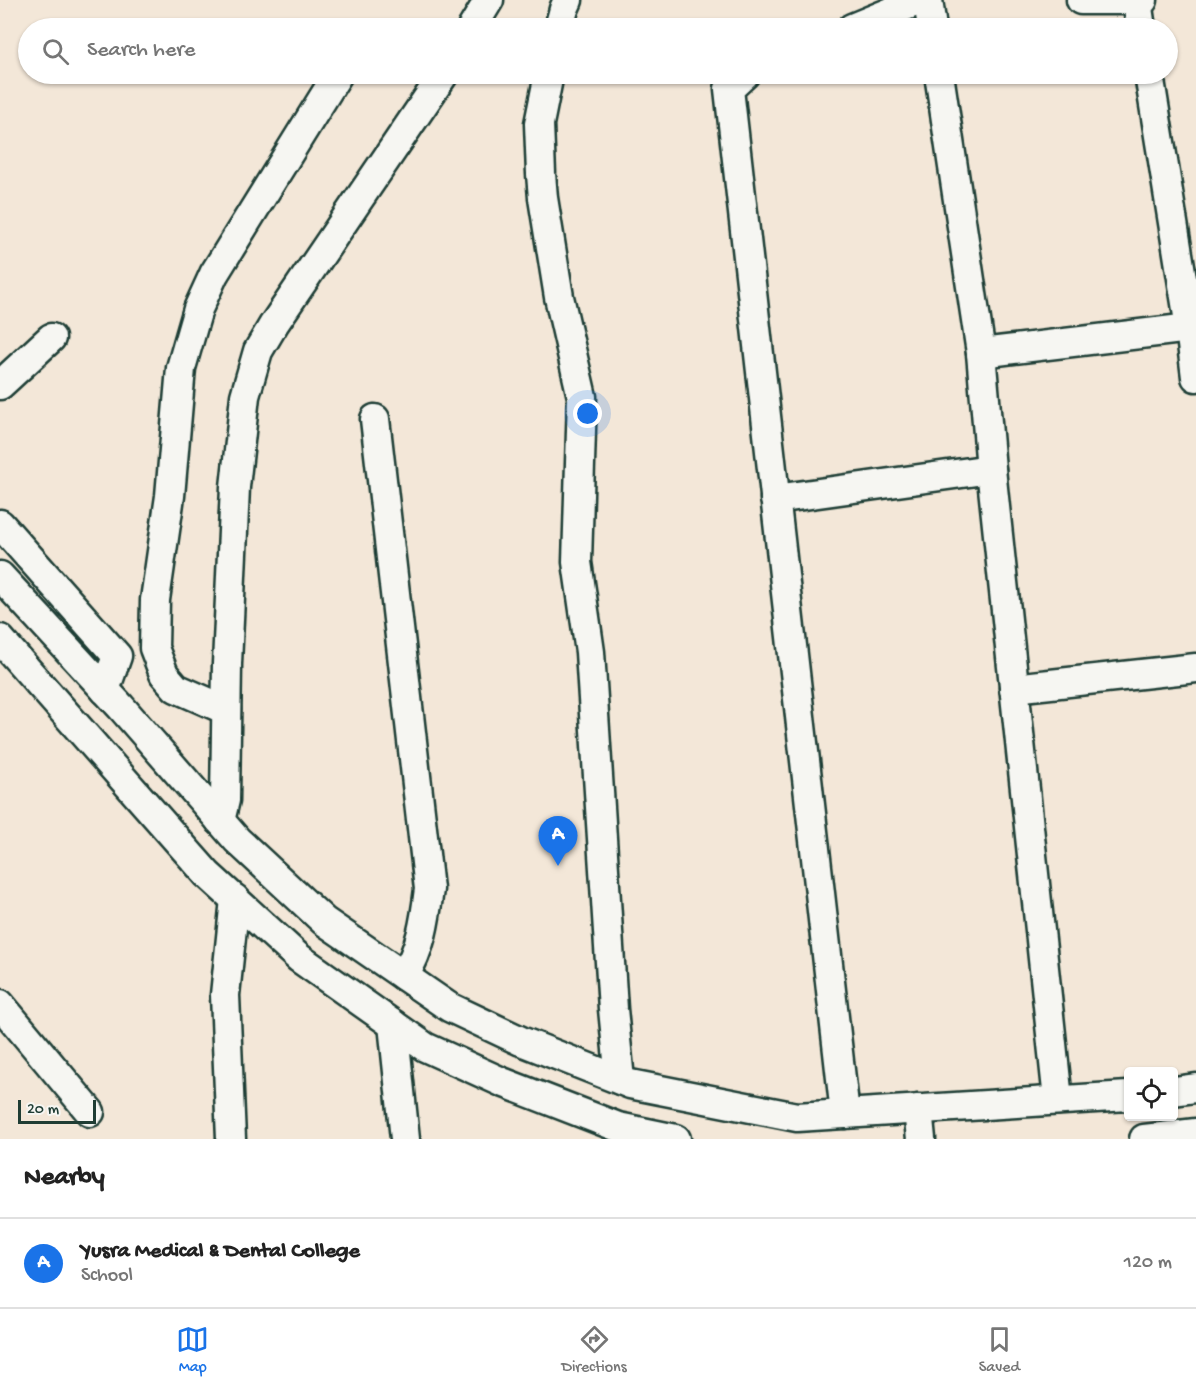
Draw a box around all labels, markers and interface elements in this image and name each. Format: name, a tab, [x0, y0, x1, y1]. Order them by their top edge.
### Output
search box	[18, 18, 1178, 84]
icon: search	[39, 35, 72, 68]
text: Search here	[87, 38, 195, 64]
your location	[573, 399, 602, 428]
pin: A	[538, 816, 578, 866]
map controls	[1124, 1067, 1178, 1121]
button: locate	[1124, 1067, 1178, 1121]
scale bar	[18, 1097, 96, 1124]
text: 20 m	[27, 1101, 59, 1120]
text: Nearby	[24, 1163, 105, 1194]
text: Yusra Medical & Dental College	[81, 1239, 360, 1265]
text: A	[38, 1252, 49, 1275]
text: 120 m	[1124, 1252, 1172, 1275]
text: School	[81, 1265, 133, 1288]
tab: Map	[176, 1323, 209, 1378]
tab: Directions	[561, 1323, 627, 1378]
tab: Saved	[979, 1323, 1020, 1378]

